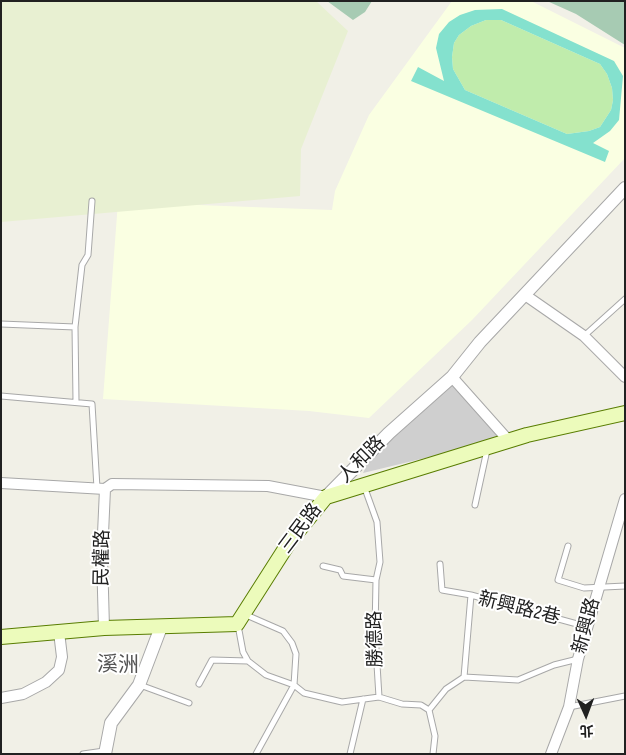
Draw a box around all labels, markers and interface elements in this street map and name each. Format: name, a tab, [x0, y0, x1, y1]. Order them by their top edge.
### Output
street label: 人和路	[334, 432, 390, 488]
street label: 三民路	[275, 499, 327, 559]
street label: 民權路	[91, 529, 115, 587]
street label: 新興路2巷	[476, 588, 562, 630]
street label: 新興路	[569, 596, 605, 656]
street label: 勝德路	[364, 610, 388, 668]
district label: 溪洲	[97, 653, 139, 679]
north arrow	[561, 690, 611, 740]
text: 北	[579, 722, 594, 739]

